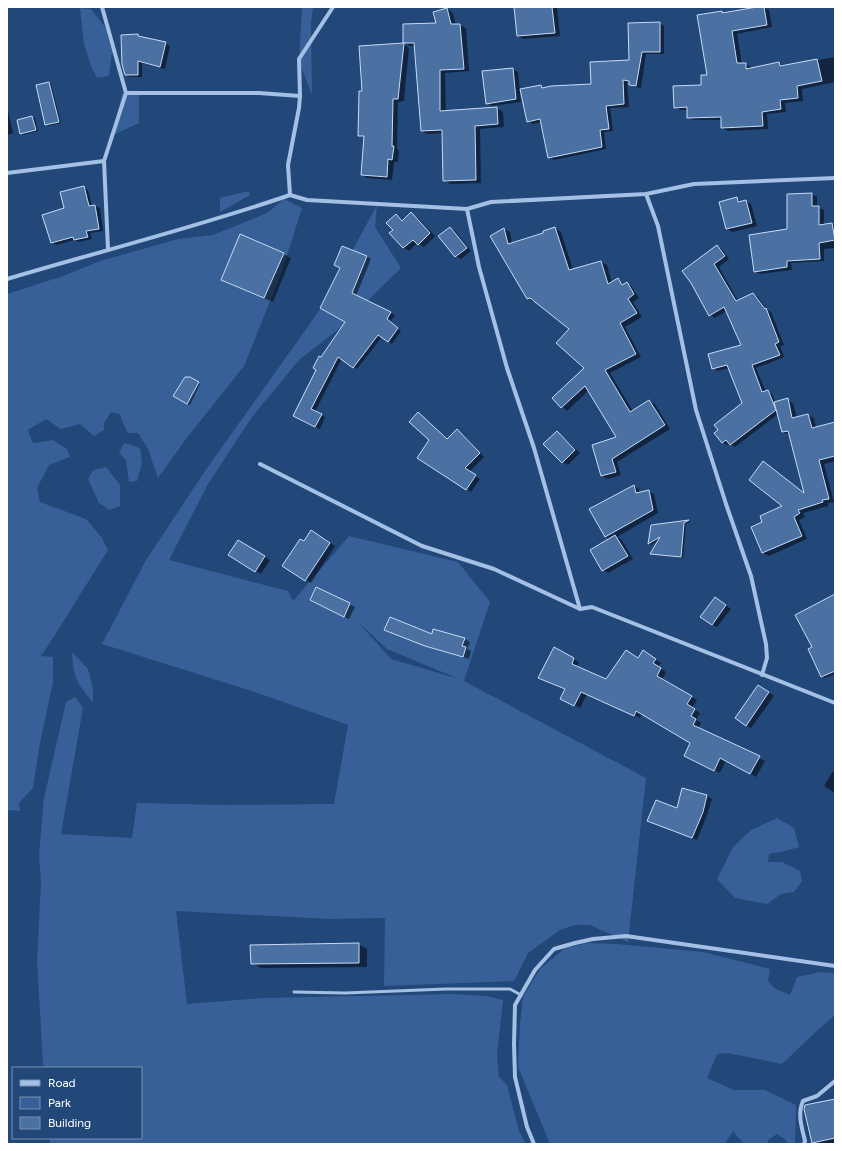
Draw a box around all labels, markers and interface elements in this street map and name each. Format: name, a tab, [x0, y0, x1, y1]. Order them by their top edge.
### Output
legend	[12, 1067, 142, 1139]
text: Road	[48, 1076, 76, 1090]
text: Park	[48, 1096, 71, 1110]
text: Building	[48, 1116, 91, 1130]

